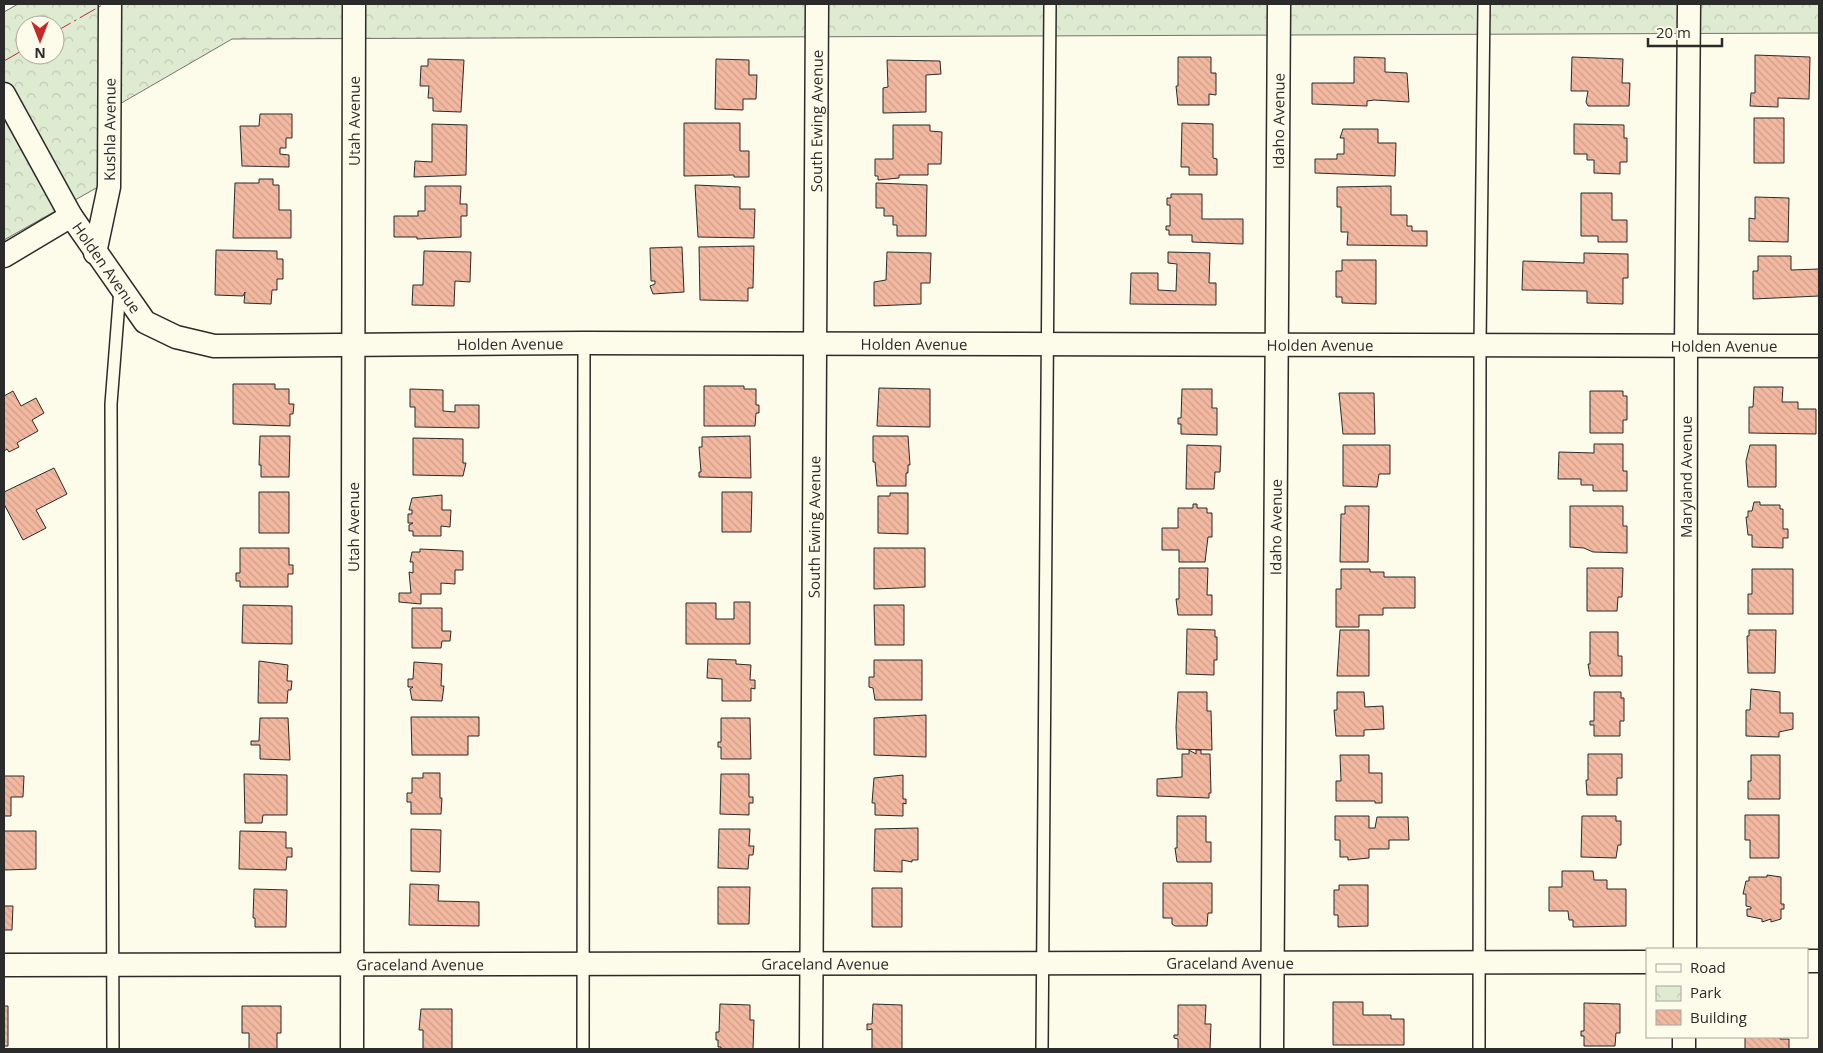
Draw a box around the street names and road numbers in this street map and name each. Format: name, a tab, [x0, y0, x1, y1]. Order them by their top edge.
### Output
street label: South Ewing Avenue	[806, 50, 827, 192]
street label: Idaho Avenue	[1268, 73, 1289, 169]
street label: Utah Avenue	[344, 76, 364, 166]
street label: Kushla Avenue	[99, 78, 120, 181]
street label: Holden Avenue	[68, 218, 146, 317]
street label: Holden Avenue	[457, 333, 564, 354]
street label: Holden Avenue	[861, 334, 968, 354]
street label: Holden Avenue	[1267, 335, 1374, 355]
street label: Holden Avenue	[1671, 336, 1778, 356]
street label: Maryland Avenue	[1676, 416, 1696, 538]
street label: South Ewing Avenue	[804, 456, 824, 598]
street label: Idaho Avenue	[1265, 479, 1286, 575]
street label: Utah Avenue	[343, 482, 363, 572]
street label: Graceland Avenue	[761, 953, 889, 974]
street label: Graceland Avenue	[1166, 953, 1294, 973]
street label: Graceland Avenue	[356, 954, 484, 974]

